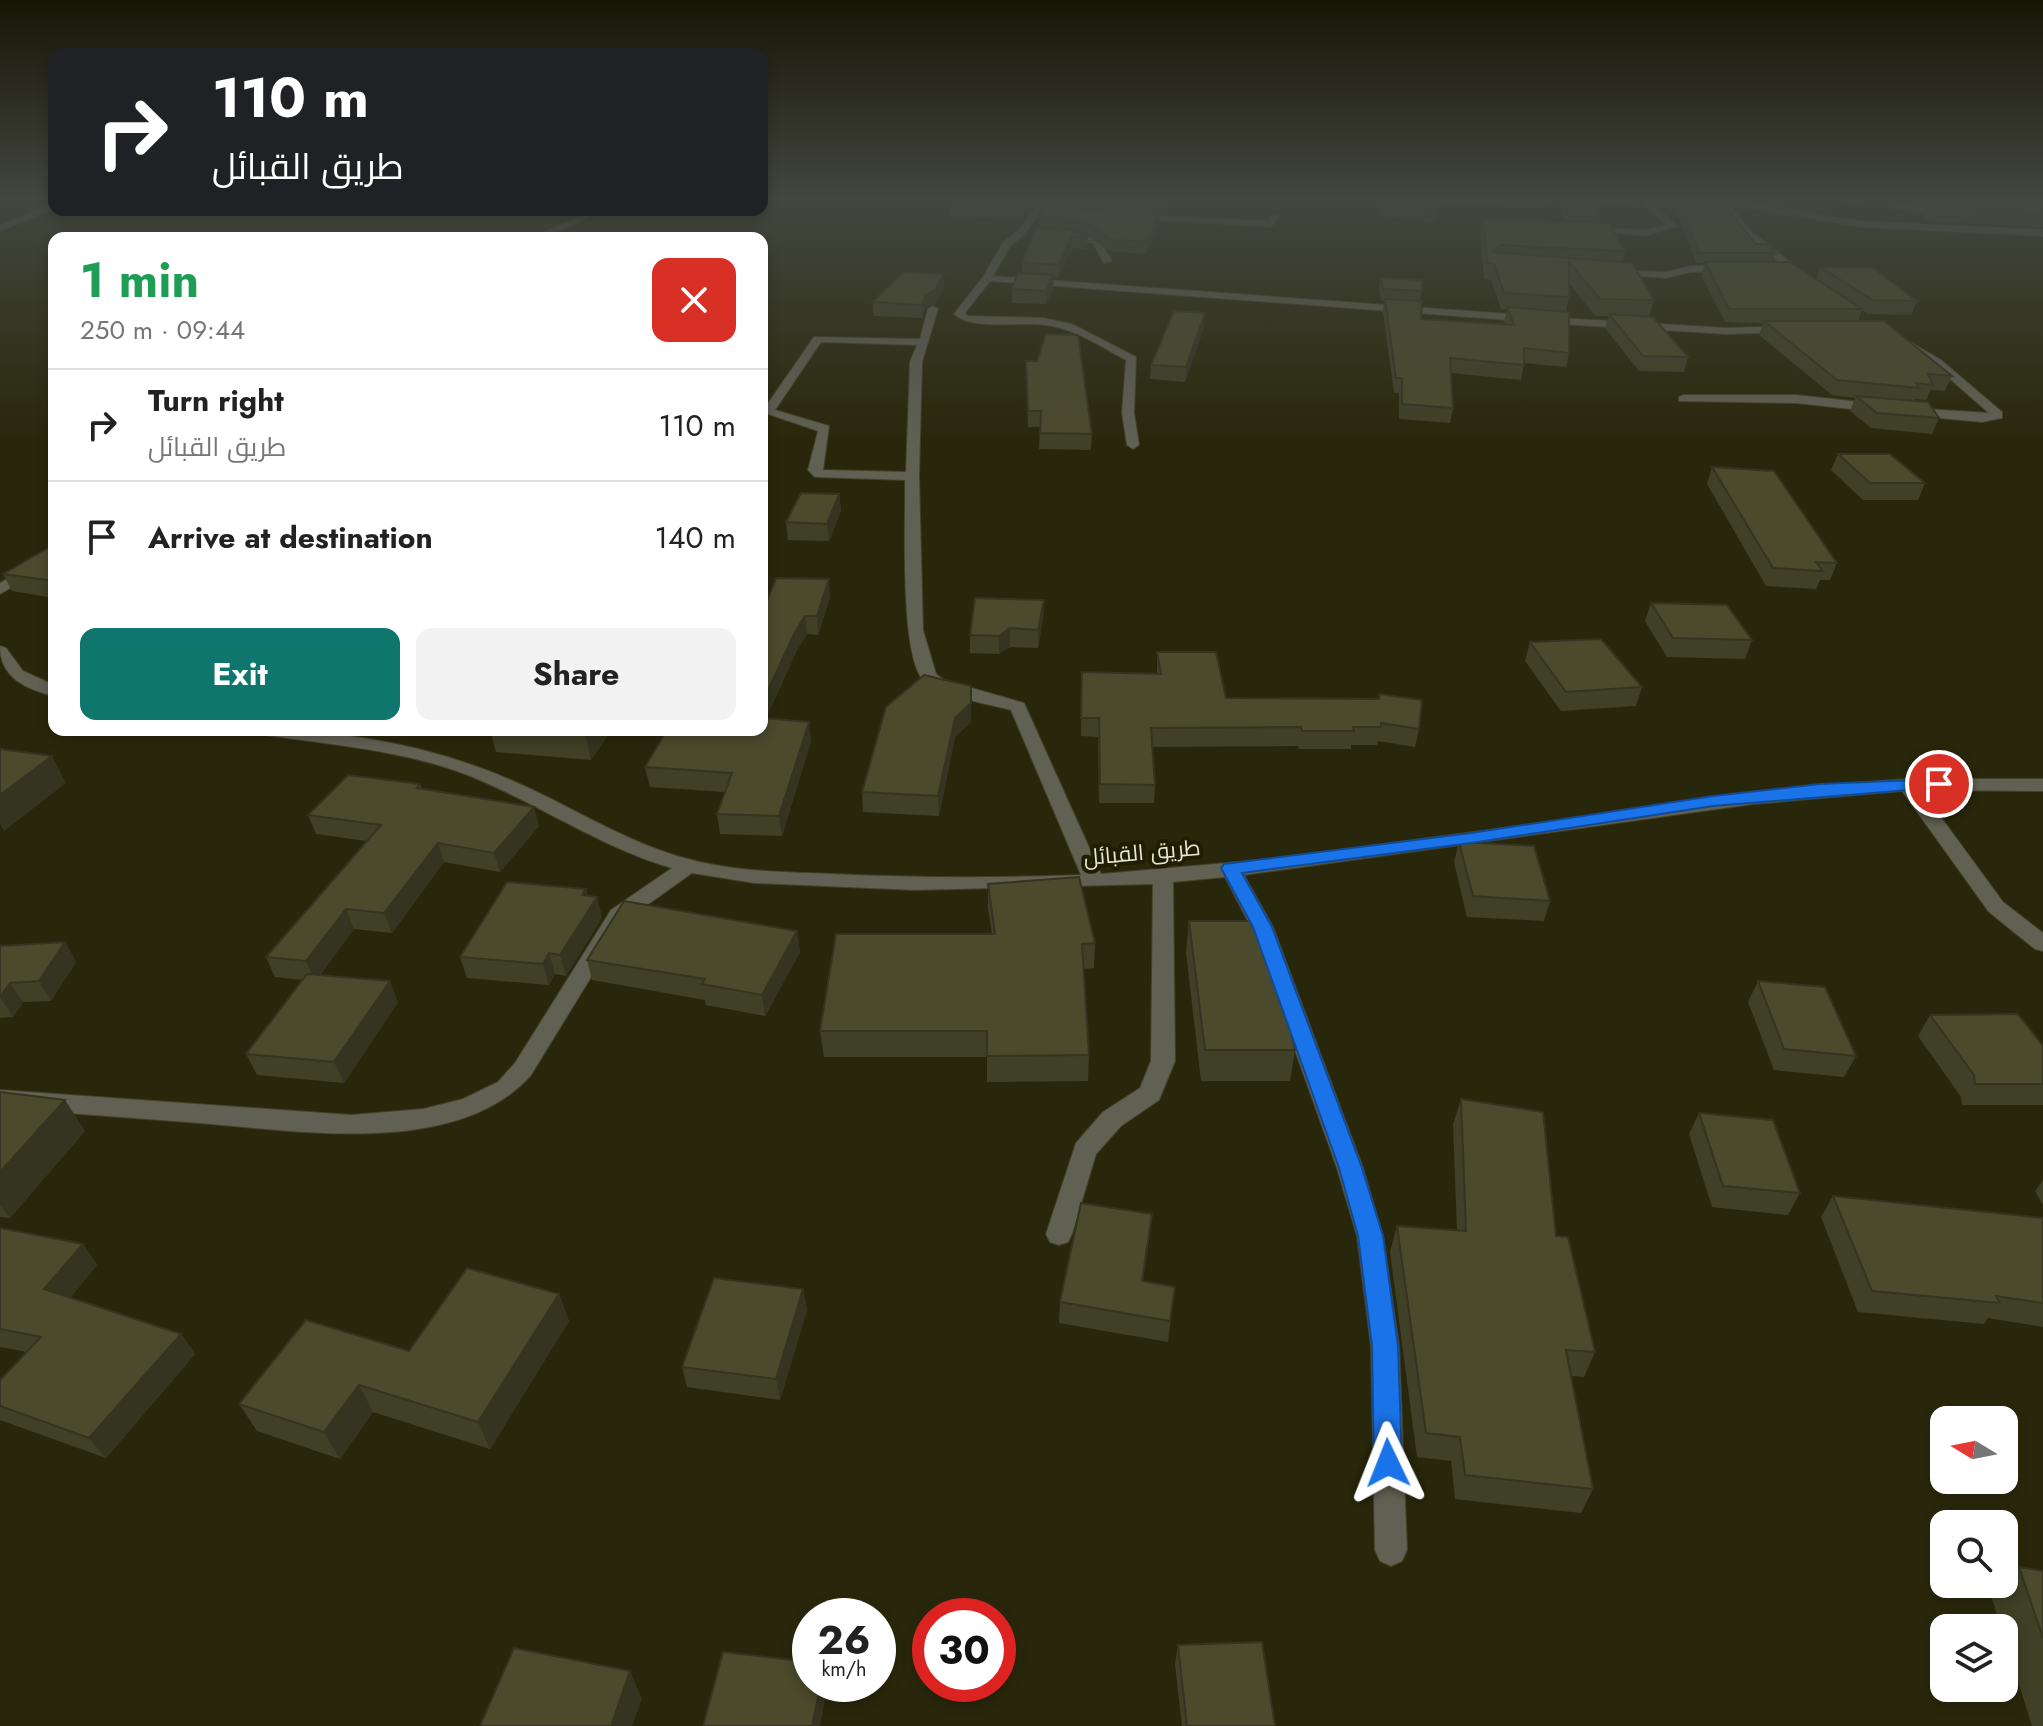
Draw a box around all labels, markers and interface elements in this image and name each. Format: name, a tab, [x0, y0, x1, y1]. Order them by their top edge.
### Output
text: 110 m	[212, 57, 369, 138]
icon: right	[80, 80, 184, 184]
text: طريق القبائل	[212, 140, 404, 192]
text: 1 min	[80, 246, 199, 315]
button: close	[652, 258, 736, 342]
text: 250 m · 09:44	[80, 311, 245, 349]
text: Turn right	[148, 379, 284, 422]
icon: right	[80, 403, 124, 447]
text: 110 m	[659, 404, 736, 447]
text: طريق القبائل	[148, 428, 286, 466]
icon: arrive	[80, 515, 124, 559]
text: Arrive at destination	[148, 516, 433, 559]
text: 140 m	[655, 516, 736, 559]
button: Exit	[80, 628, 400, 720]
button: Share	[416, 628, 736, 720]
pin	[1905, 750, 1973, 818]
icon: arrive	[1917, 762, 1961, 806]
street label: طريق القبائل	[1082, 831, 1202, 873]
north arrow	[1930, 1406, 2018, 1494]
map controls	[1930, 1406, 2018, 1702]
position arrow	[1346, 1421, 1430, 1505]
button: search	[1930, 1510, 2018, 1598]
speed limit sign: 30	[912, 1598, 1016, 1702]
text: 26	[818, 1611, 871, 1669]
button: layers	[1930, 1614, 2018, 1702]
text: km/h	[821, 1655, 867, 1684]

